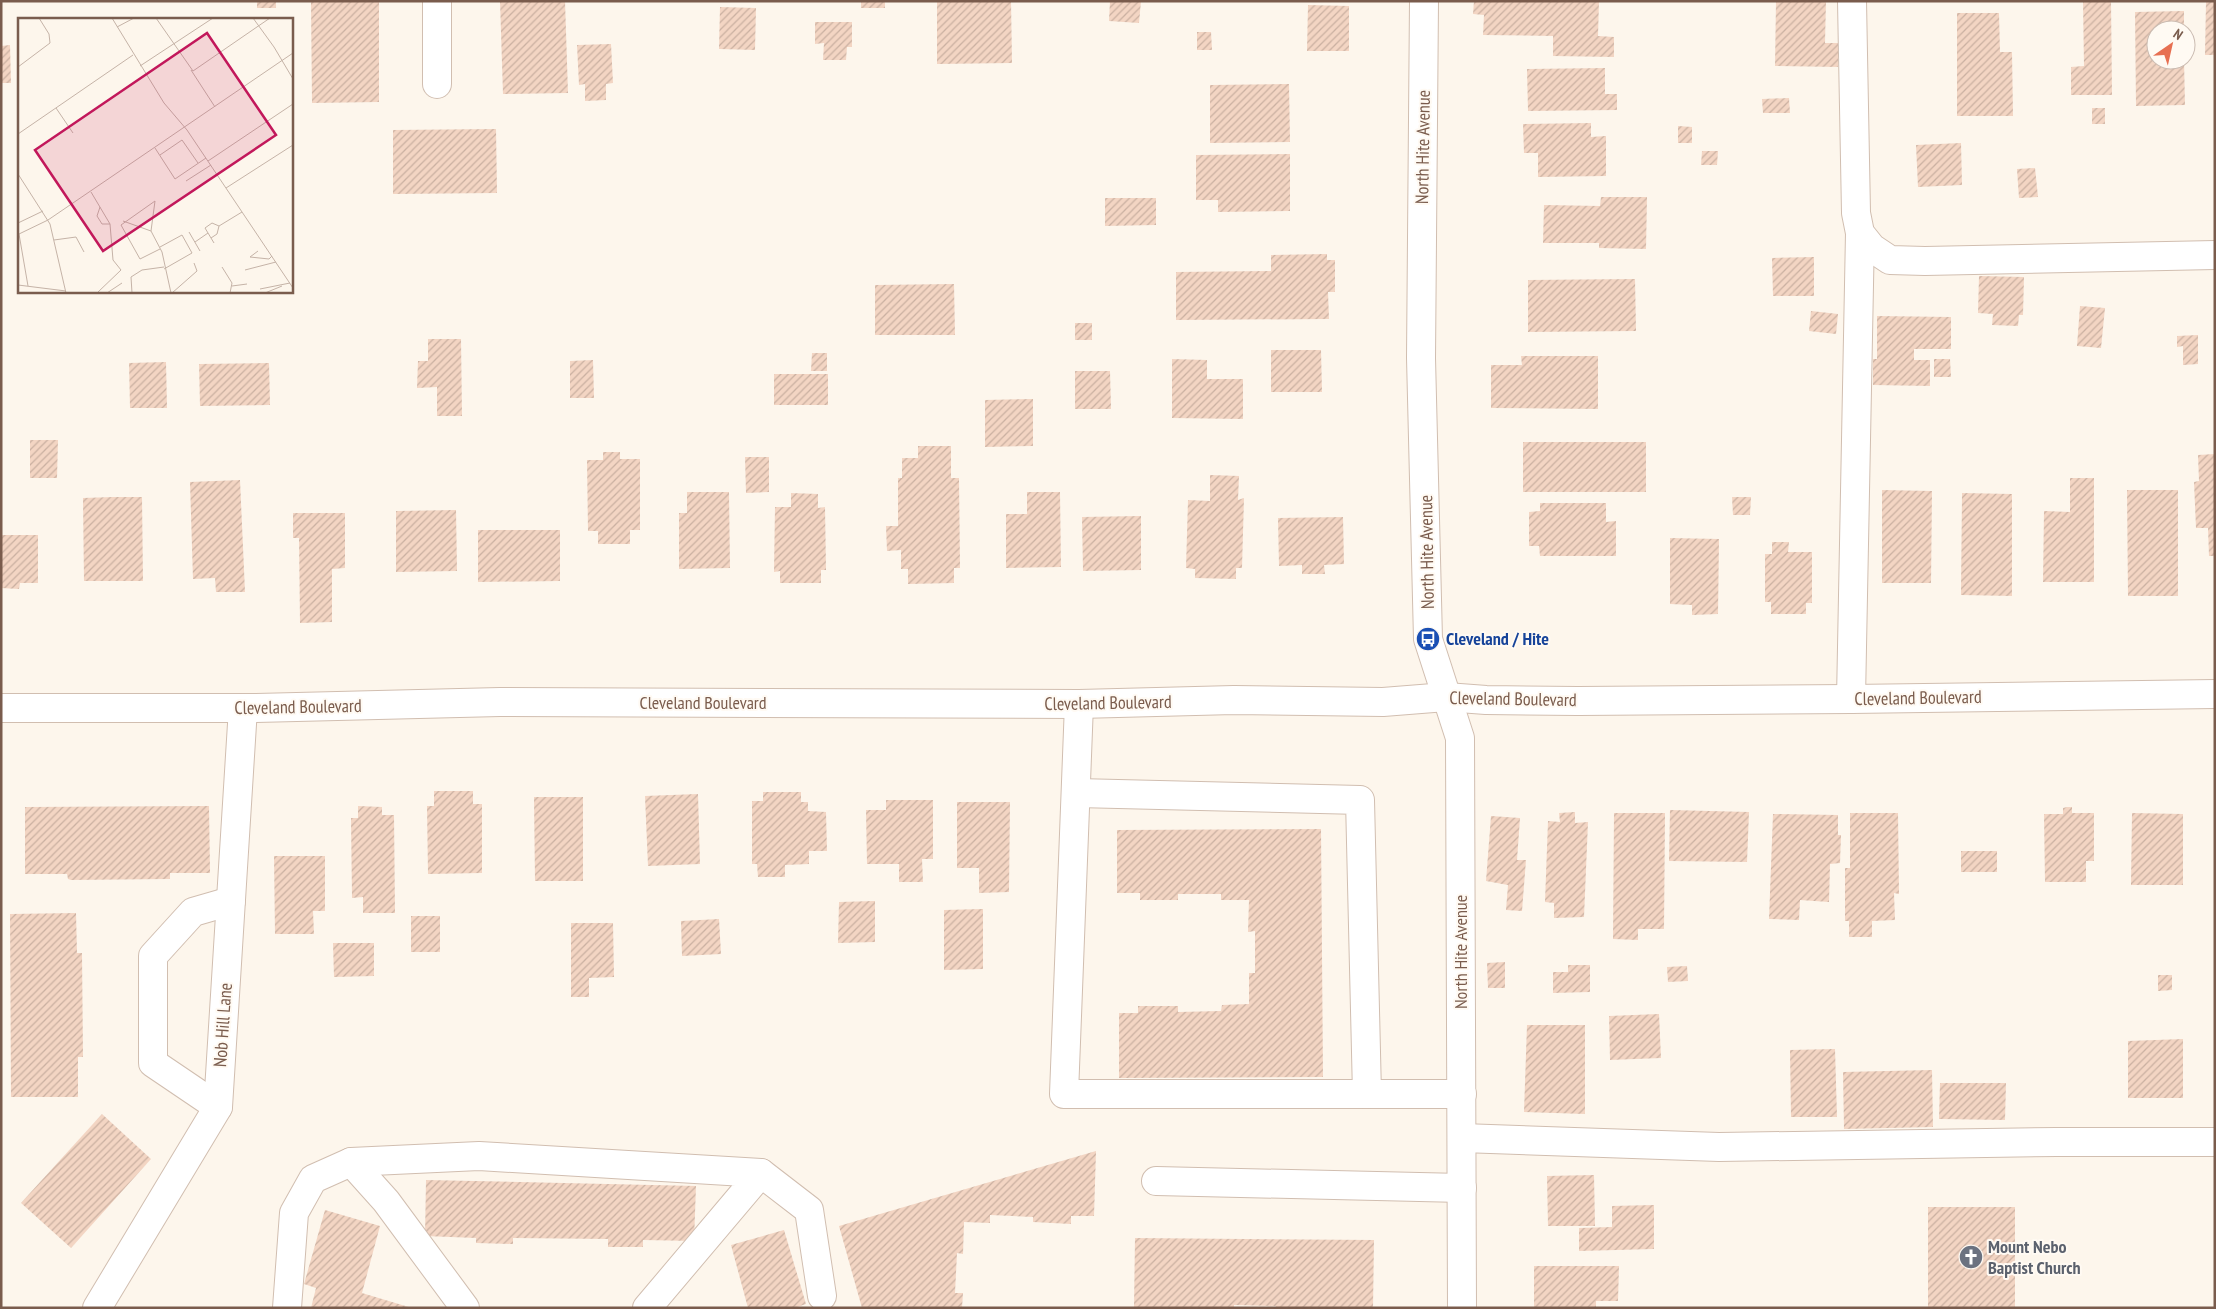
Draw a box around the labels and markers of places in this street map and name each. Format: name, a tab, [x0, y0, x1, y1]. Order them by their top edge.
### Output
bus stop icon: Cleveland / Hite	[1415, 626, 1441, 652]
place label: Cleveland / Hite	[1446, 627, 1549, 650]
place label: Mount Nebo Baptist Church	[1988, 1235, 2081, 1279]
church icon: Mount Nebo Baptist Church	[1958, 1244, 1984, 1270]

